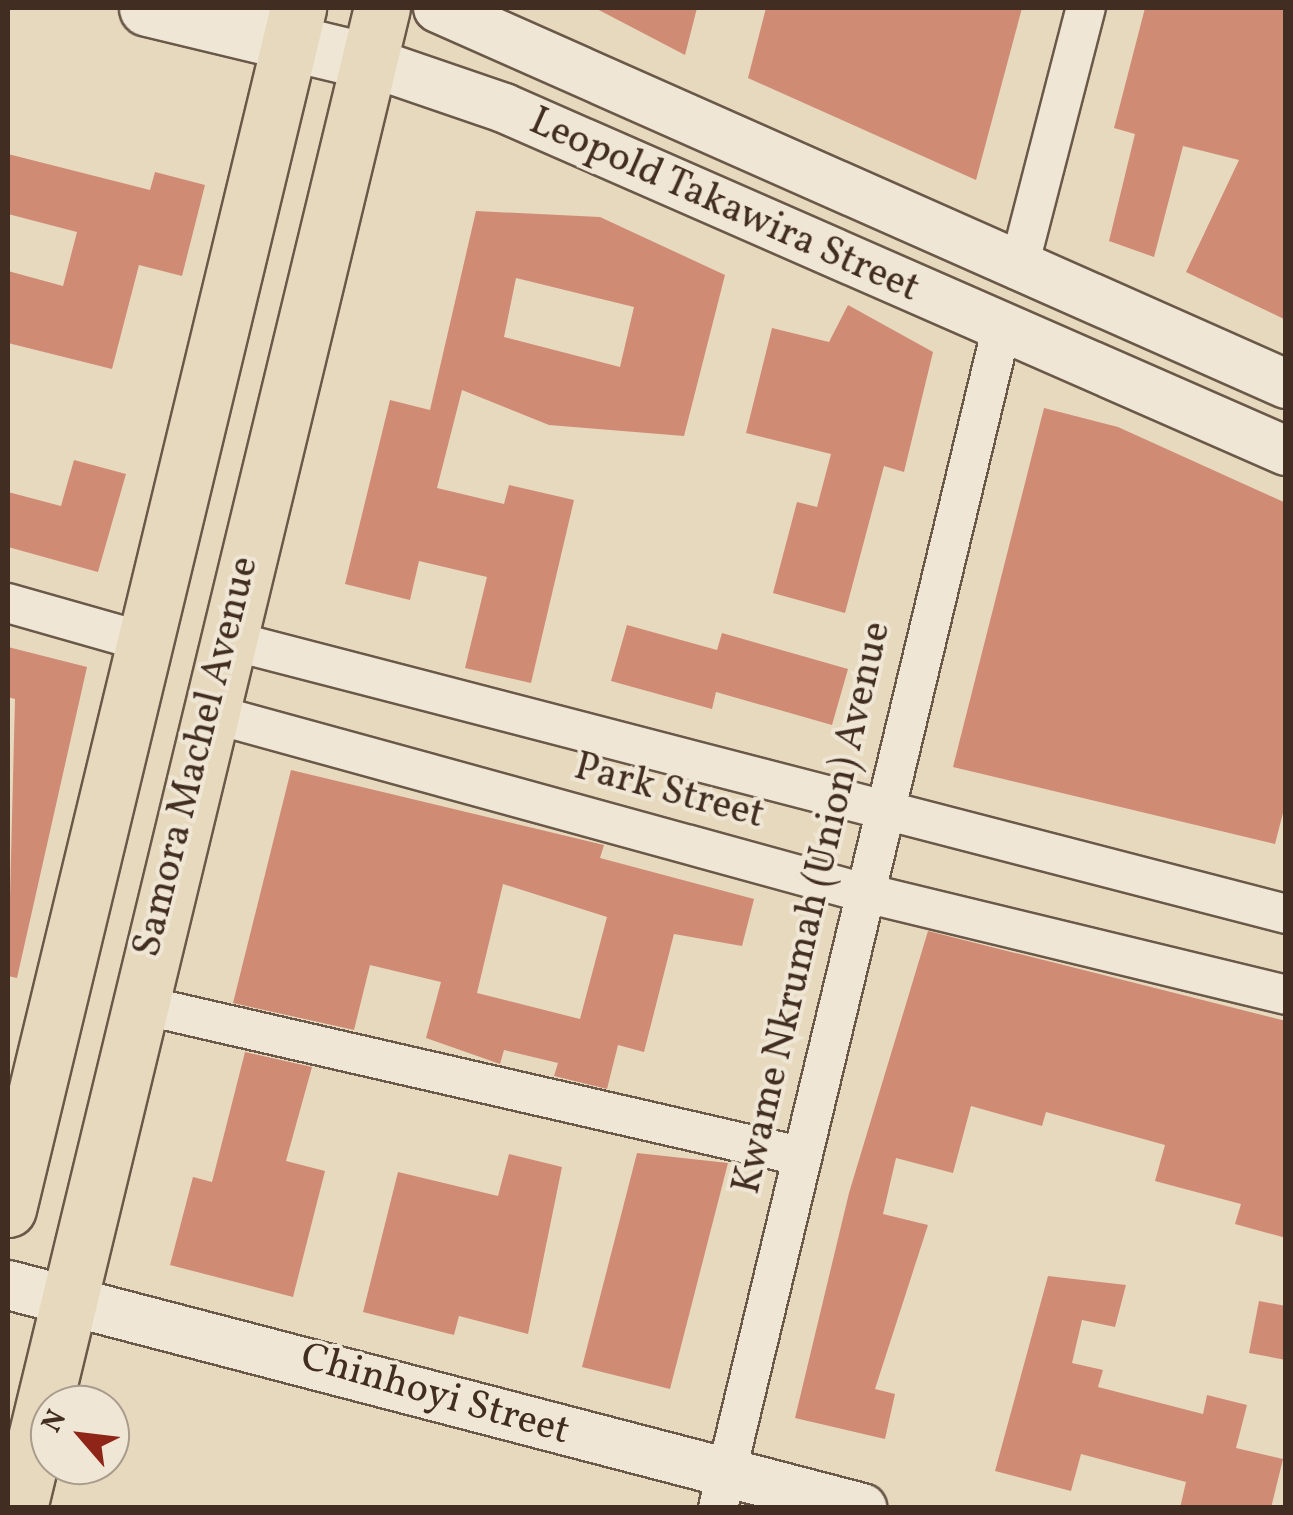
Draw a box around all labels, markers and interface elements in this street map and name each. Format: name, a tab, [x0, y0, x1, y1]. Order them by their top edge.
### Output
street label: Leopold Takawira Street	[521, 98, 927, 314]
street label: Samora Machel Avenue	[124, 552, 270, 962]
street label: Kwame Nkrumah (Union) Avenue	[724, 617, 902, 1199]
street label: Park Street	[569, 744, 769, 840]
street label: Chinhoyi Street	[295, 1334, 575, 1456]
north arrow	[30, 1385, 130, 1485]
text: N	[33, 1403, 77, 1440]

